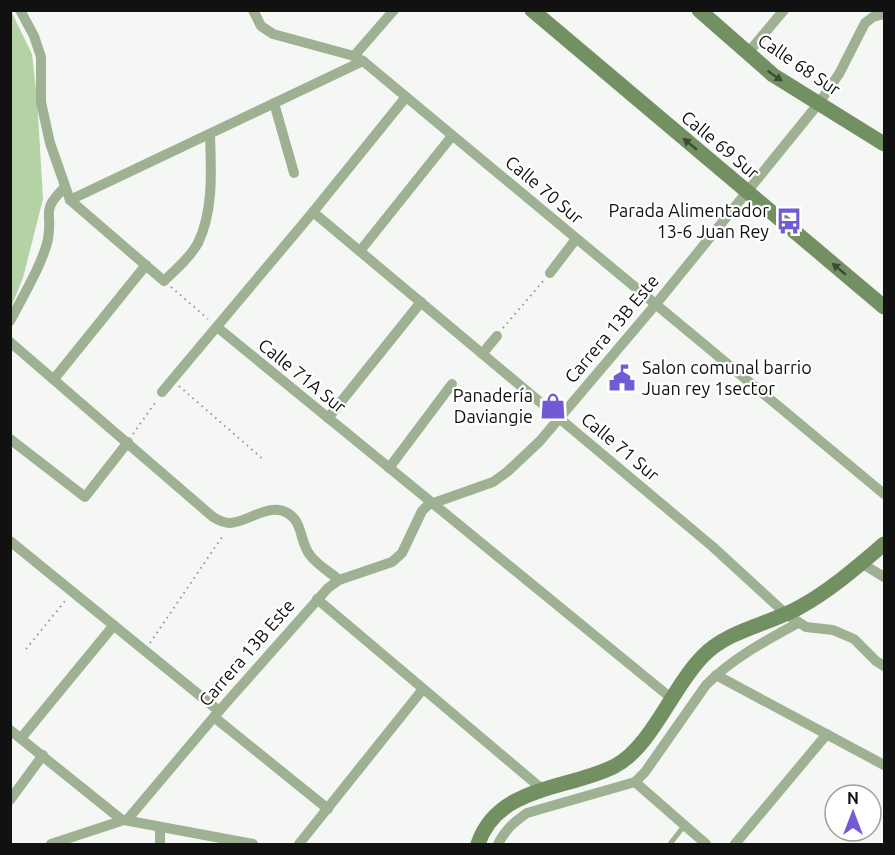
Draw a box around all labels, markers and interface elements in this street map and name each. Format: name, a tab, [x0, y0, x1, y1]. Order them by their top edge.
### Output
street label: Calle 68 Sur	[755, 29, 845, 99]
one-way arrow	[766, 70, 782, 82]
street label: Calle 69 Sur	[678, 106, 763, 182]
one-way arrow	[683, 138, 698, 151]
street label: Calle 70 Sur	[502, 151, 587, 227]
place label: Parada Alimentador 13-6 Juan Rey	[608, 200, 769, 241]
bus stop icon: Parada Alimentador 13-6 Juan Rey	[774, 206, 804, 236]
one-way arrow	[832, 264, 847, 276]
street label: Carrera 13B Este	[560, 270, 662, 386]
street label: Calle 71A Sur	[255, 334, 350, 417]
place label: Salon comunal barrio Juan rey 1sector	[642, 357, 812, 398]
public building icon: Salon comunal barrio Juan rey 1sector	[607, 363, 637, 393]
place label: Panadería Daviangie	[453, 385, 533, 426]
shop icon: Panadería Daviangie	[538, 391, 568, 421]
street label: Calle 71 Sur	[578, 408, 663, 484]
street label: Carrera 13B Este	[194, 595, 298, 710]
north arrow	[823, 783, 883, 843]
text: N	[847, 789, 859, 807]

